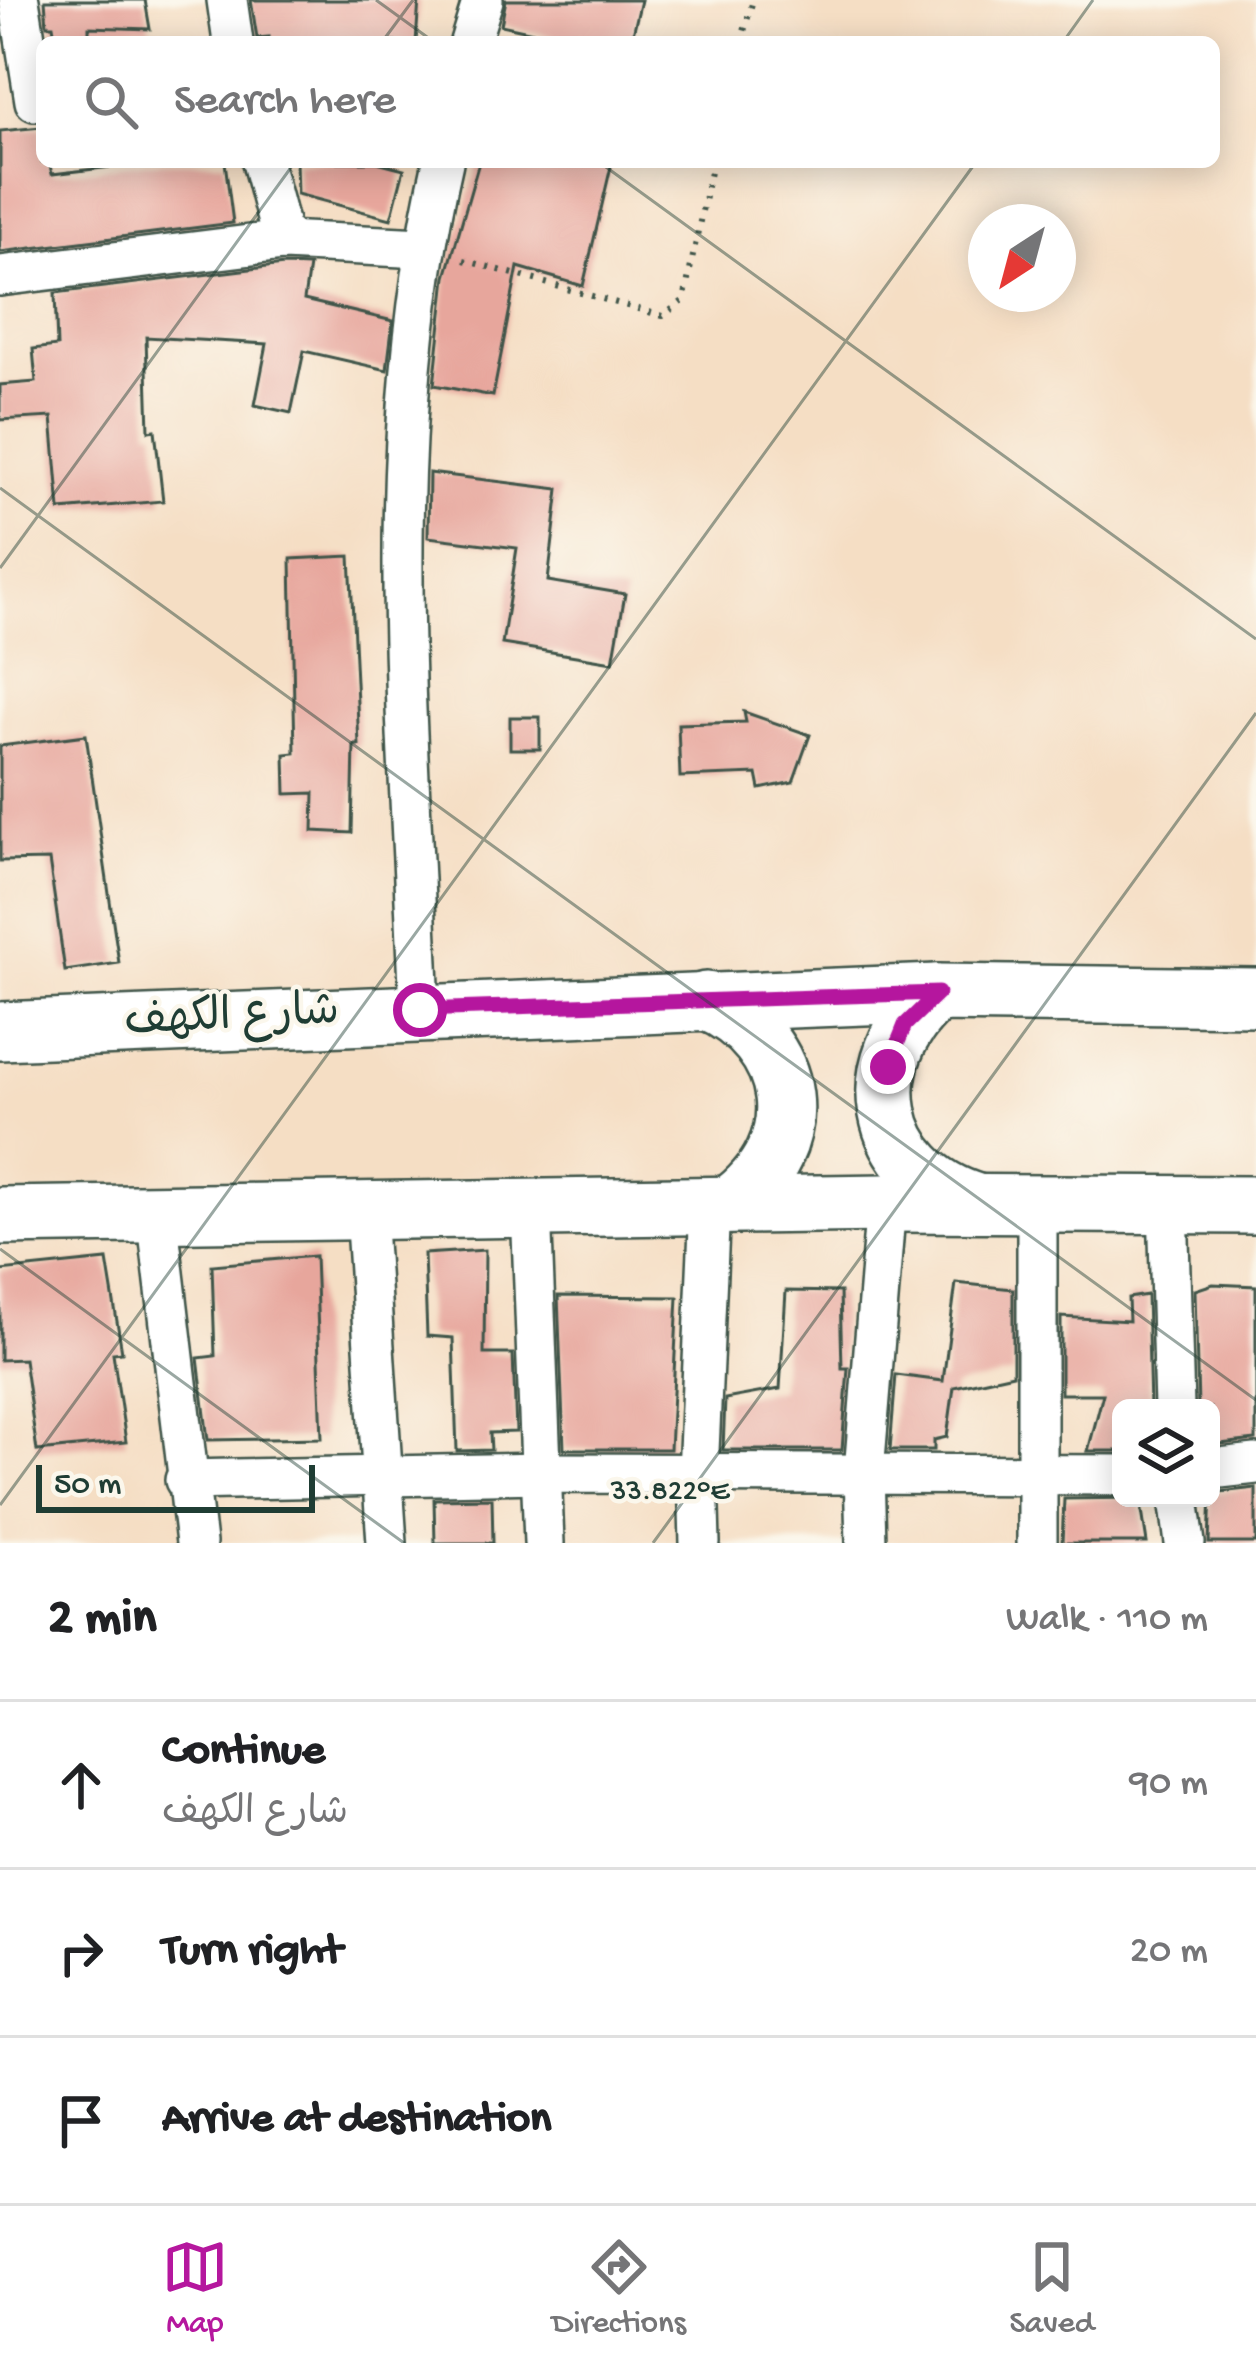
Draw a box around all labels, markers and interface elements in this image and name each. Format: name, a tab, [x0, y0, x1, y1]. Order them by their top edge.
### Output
search box	[36, 36, 1220, 168]
icon: search	[78, 69, 144, 135]
text: Search here	[174, 76, 396, 129]
north arrow	[968, 204, 1076, 312]
route start	[393, 983, 447, 1037]
street label: شارع الكهف	[123, 987, 341, 1051]
route end	[861, 1040, 915, 1094]
map controls	[1112, 1399, 1220, 1507]
button: layers	[1112, 1399, 1220, 1507]
scale bar	[36, 1459, 315, 1512]
text: 50 m	[54, 1467, 121, 1505]
text: 33.822°E	[610, 1476, 731, 1511]
text: 2 min	[48, 1591, 157, 1651]
text: Walk · 110 m	[1006, 1598, 1208, 1644]
text: Continue	[162, 1726, 325, 1779]
icon: ahead	[48, 1752, 114, 1818]
text: 90 m	[1129, 1762, 1208, 1808]
text: شارع الكهف	[162, 1792, 348, 1838]
icon: right	[48, 1920, 114, 1986]
text: Turn right	[162, 1926, 342, 1979]
text: 20 m	[1130, 1930, 1208, 1976]
icon: arrive	[48, 2088, 114, 2154]
text: Arrive at destination	[162, 2094, 551, 2147]
tab: Map	[162, 2234, 228, 2344]
tab: Directions	[552, 2234, 686, 2344]
tab: Saved	[1010, 2234, 1094, 2344]

